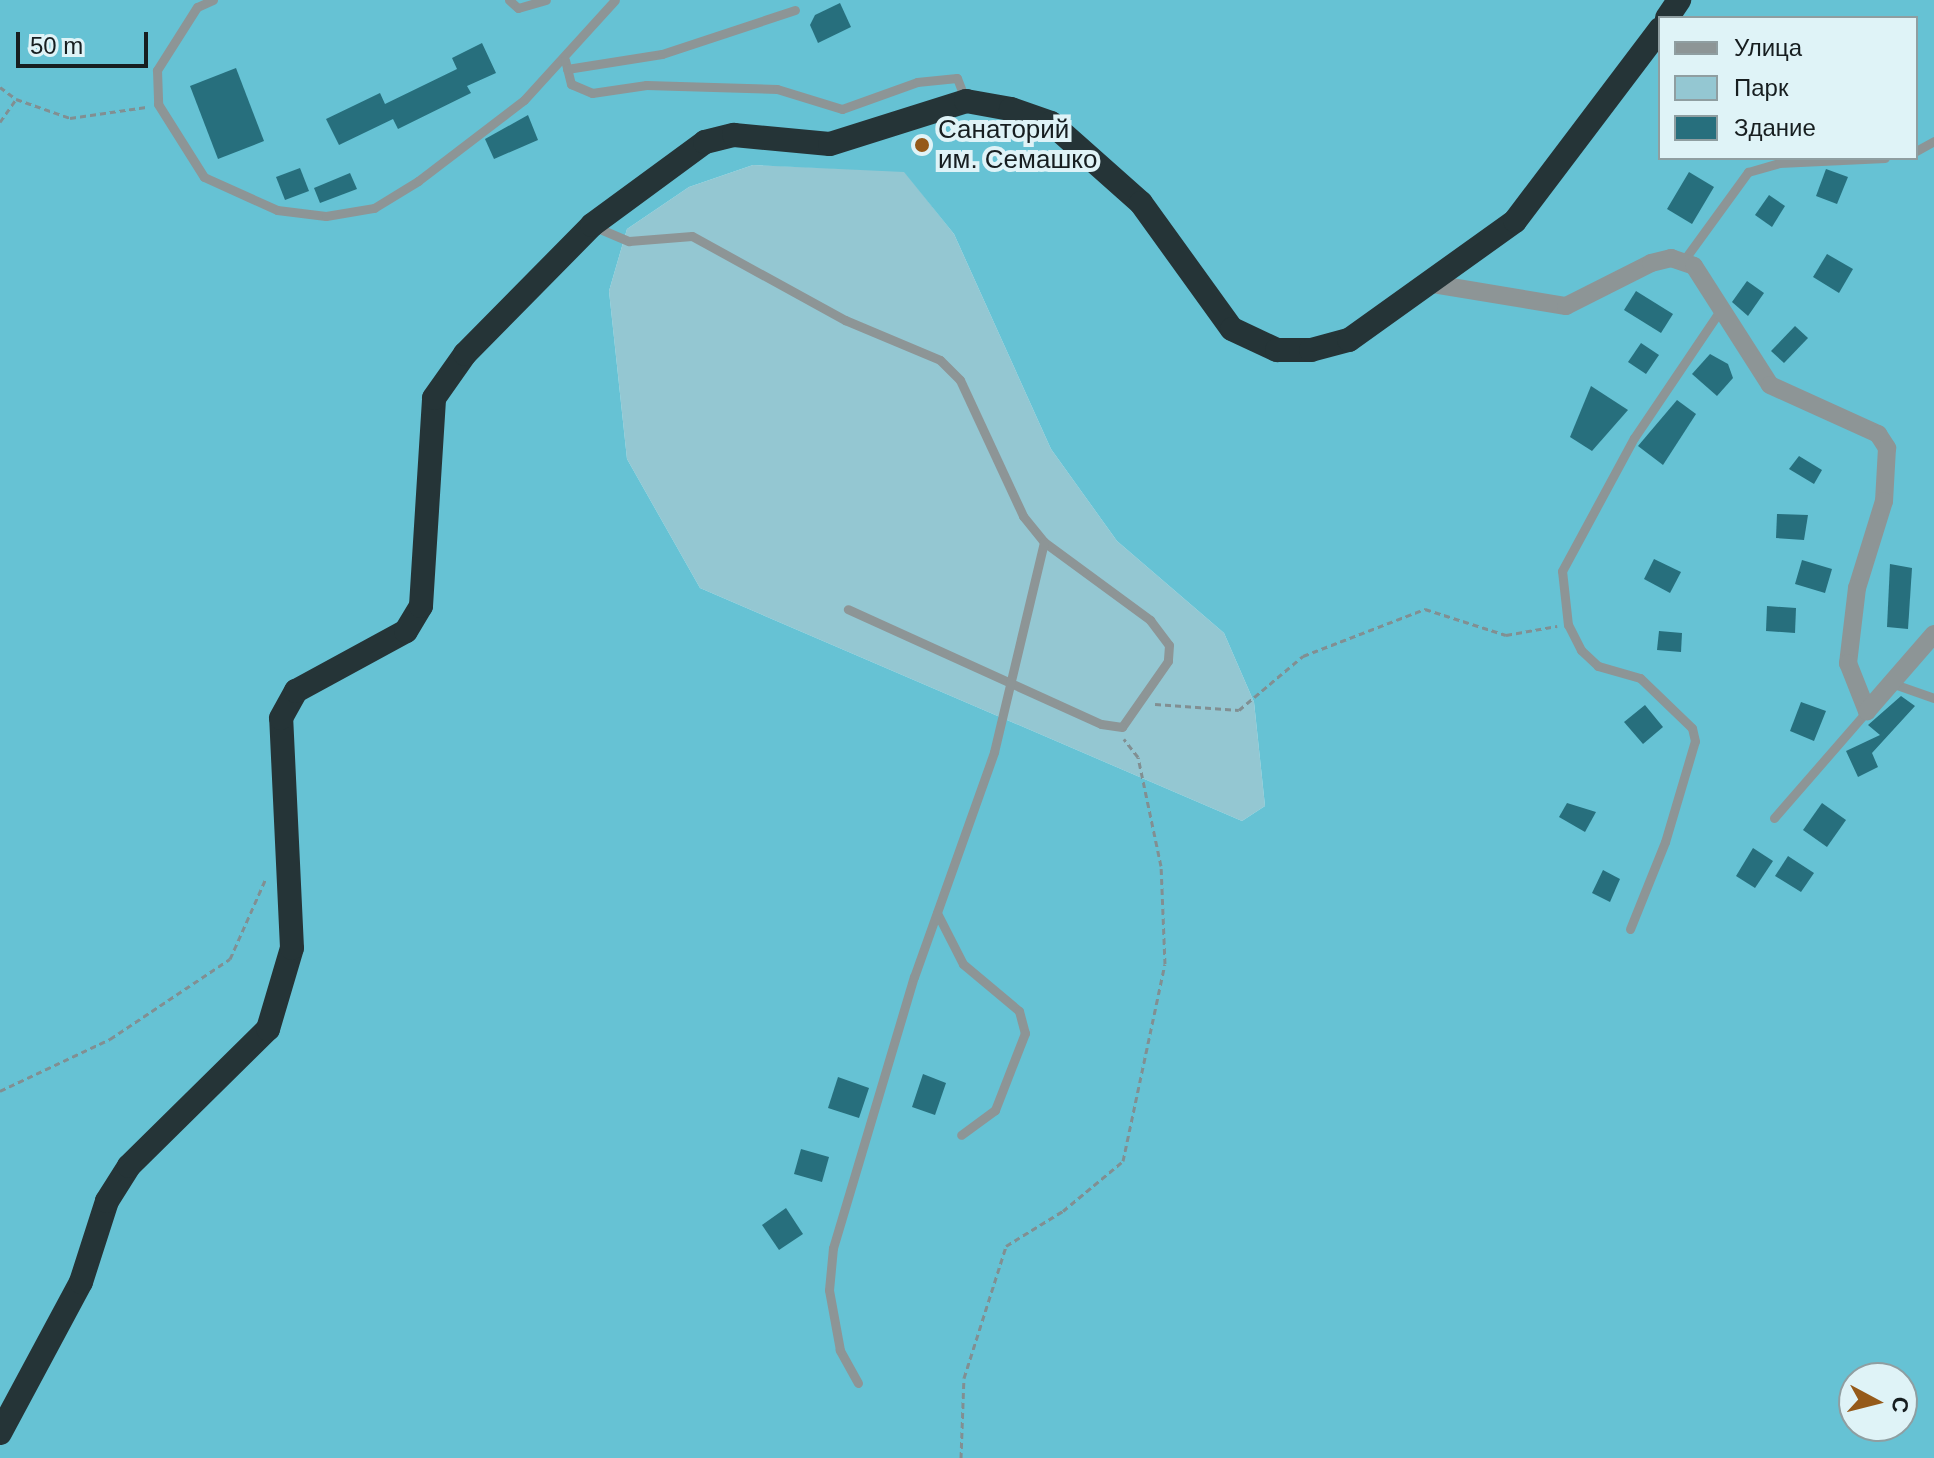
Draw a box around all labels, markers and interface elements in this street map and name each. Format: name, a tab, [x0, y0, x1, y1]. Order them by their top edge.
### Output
scale bar	[20, 16, 152, 66]
legend	[1658, 16, 1918, 160]
text: 50 m	[30, 32, 83, 59]
text: Улица	[1734, 34, 1802, 61]
text: Парк	[1734, 74, 1788, 101]
place label: Санаторий им. Семашко	[938, 114, 1097, 176]
text: Здание	[1734, 114, 1816, 141]
marker: Санаторий им. Семашко	[913, 136, 931, 154]
north arrow	[1838, 1362, 1918, 1442]
text: С	[1887, 1395, 1914, 1414]

